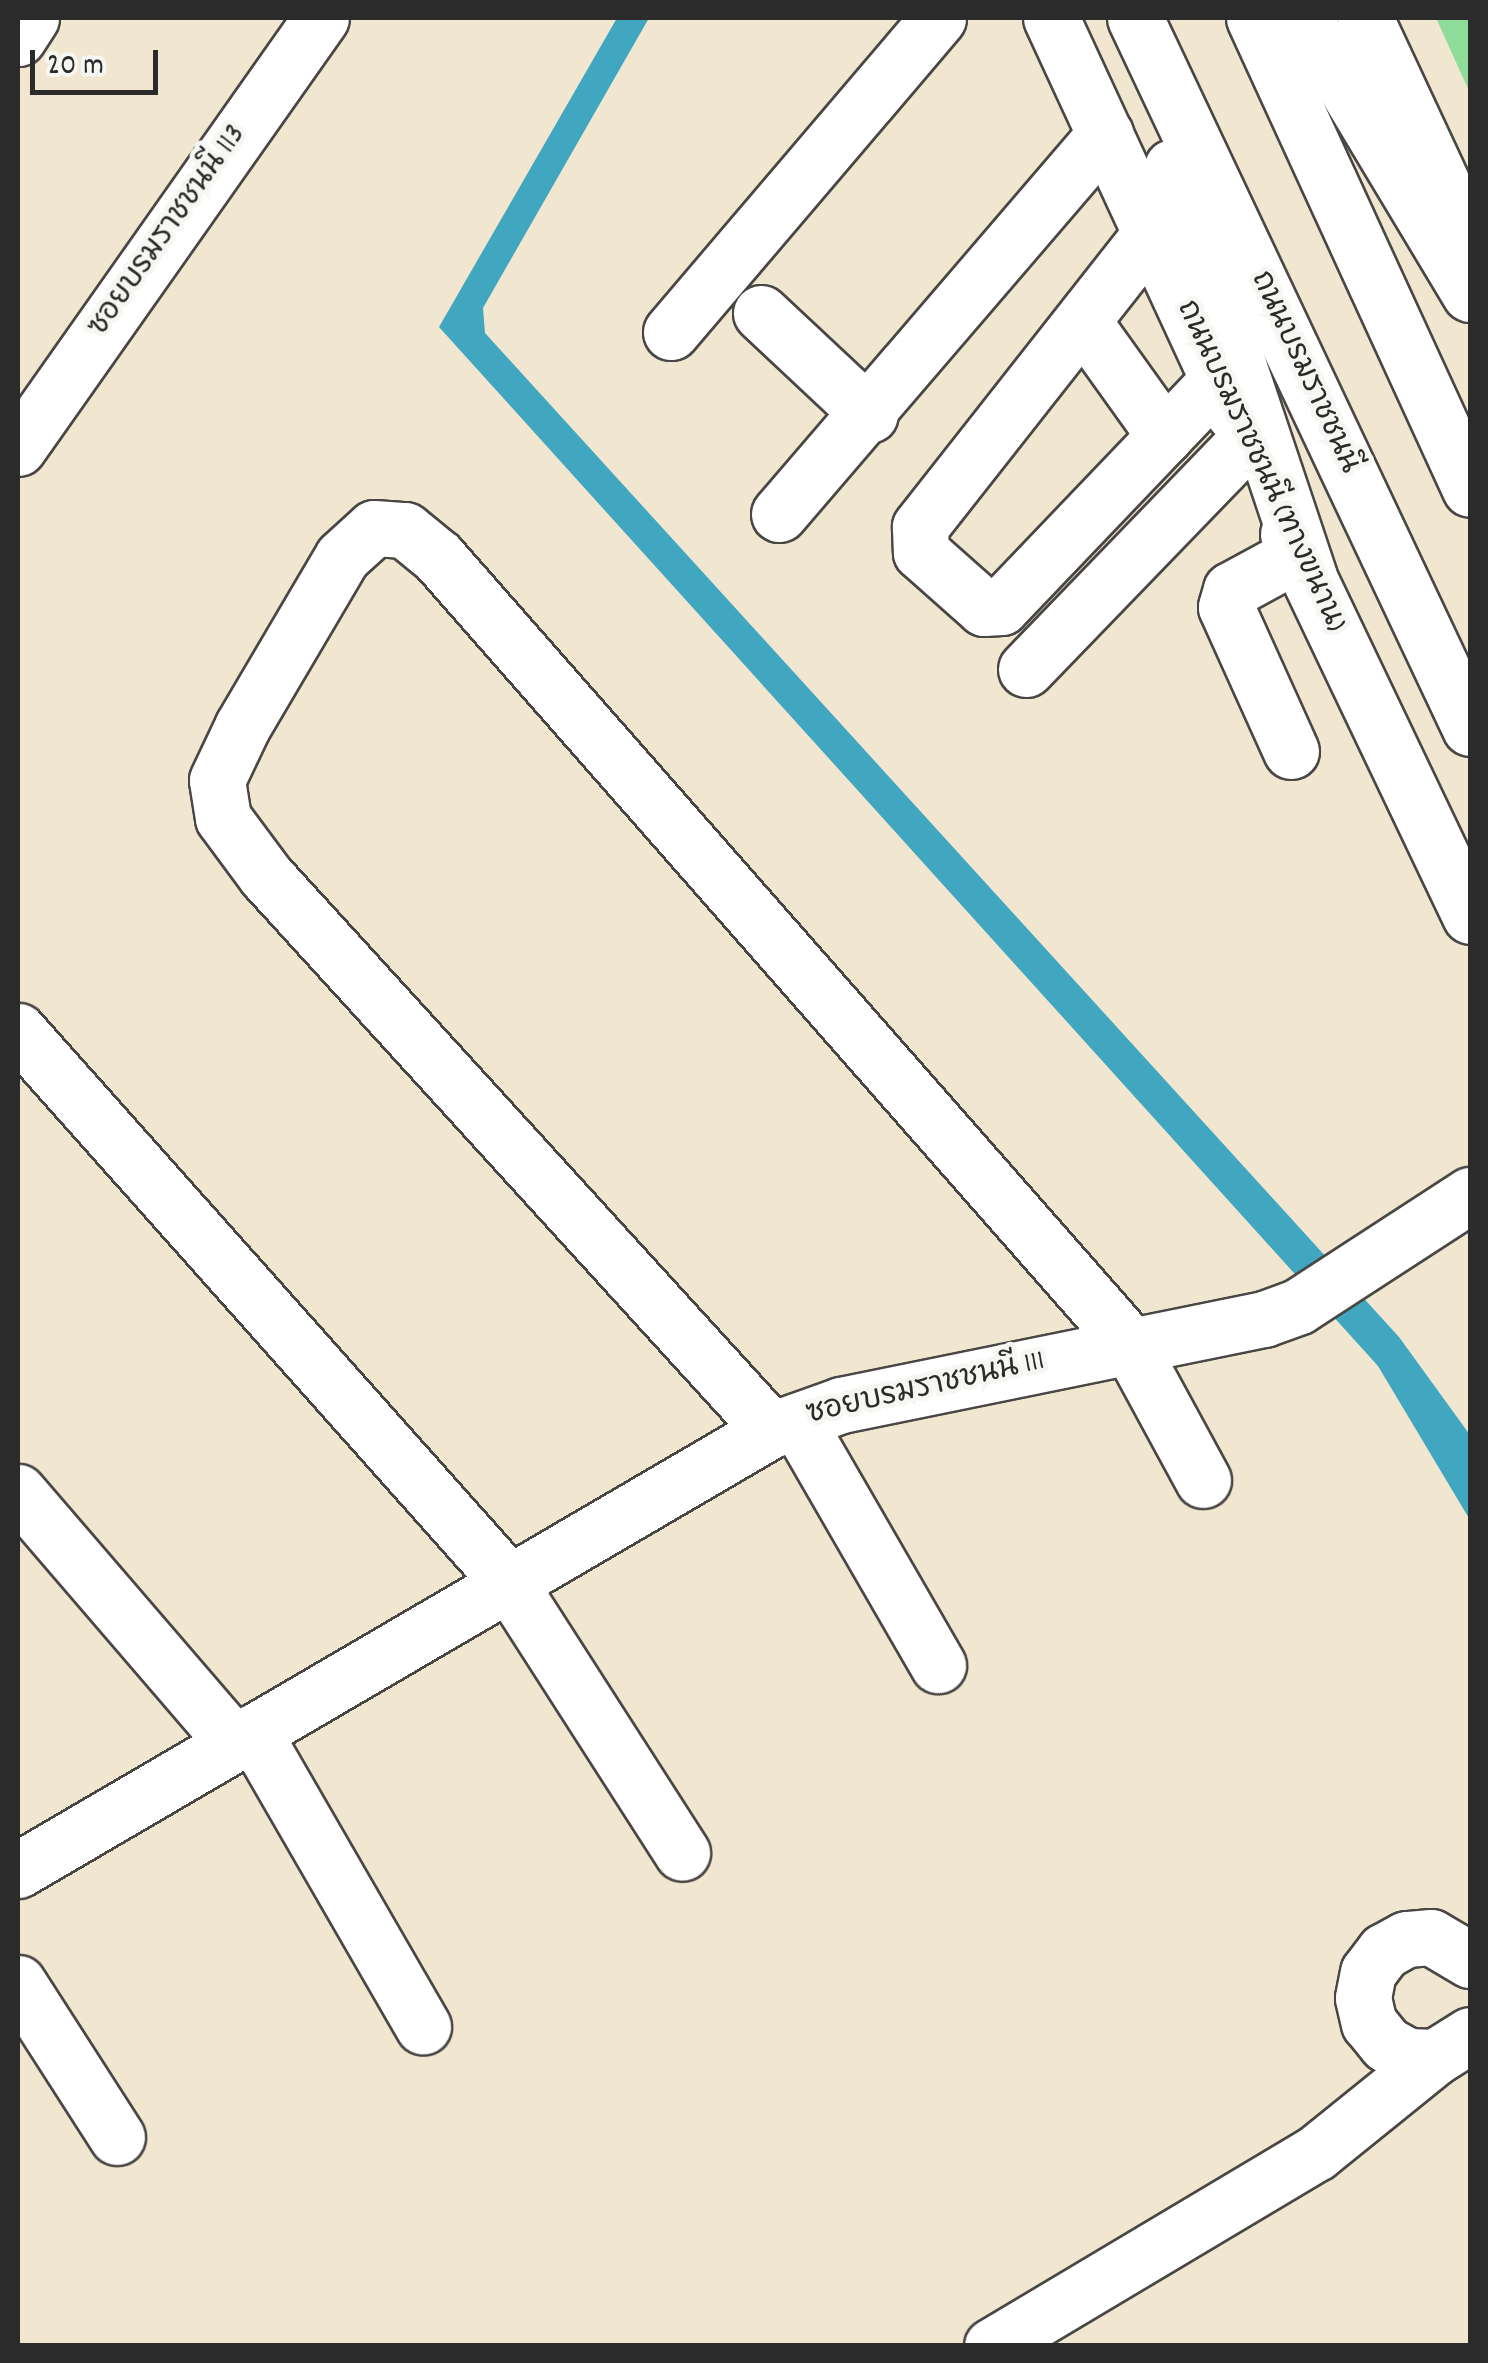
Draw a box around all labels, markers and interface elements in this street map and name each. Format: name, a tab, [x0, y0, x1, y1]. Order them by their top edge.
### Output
scale bar	[35, 30, 162, 92]
text: 20 m	[47, 46, 104, 89]
street label: ซอยบรมราชชนนี 113	[83, 119, 255, 345]
street label: ถนนบรมราชชนนี	[1240, 266, 1366, 480]
street label: ถนนบรมราชชนนี (ทางขนาน)	[1166, 296, 1352, 638]
street label: ซอยบรมราชชนนี 111	[803, 1345, 1049, 1435]

